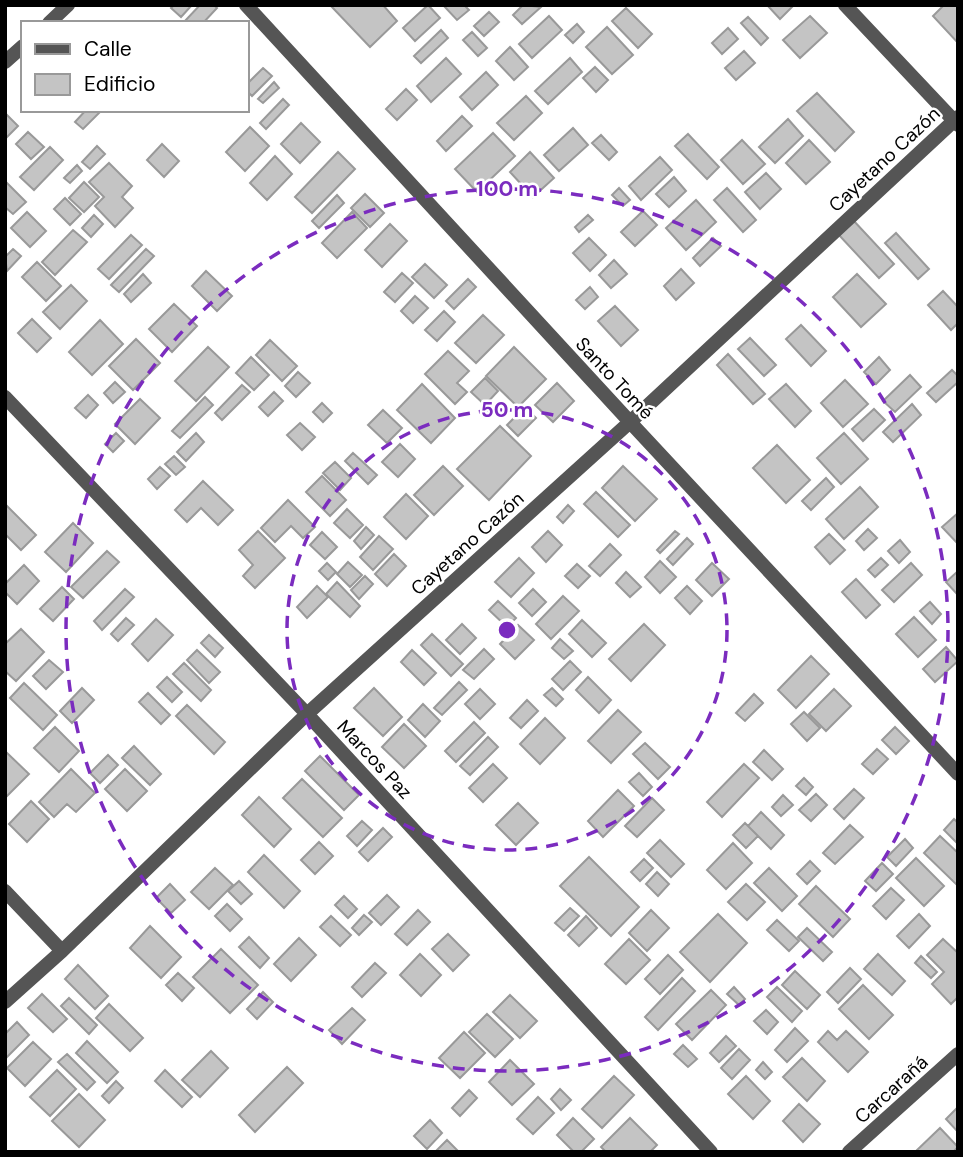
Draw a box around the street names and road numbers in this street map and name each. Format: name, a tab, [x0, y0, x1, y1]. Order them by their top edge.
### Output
street label: Cayetano Cazón	[823, 101, 945, 217]
street label: Santo Tomé	[570, 332, 659, 425]
street label: Cayetano Cazón	[406, 486, 529, 601]
street label: Marcos Paz	[332, 714, 418, 804]
street label: Carcarañá	[849, 1050, 933, 1129]

